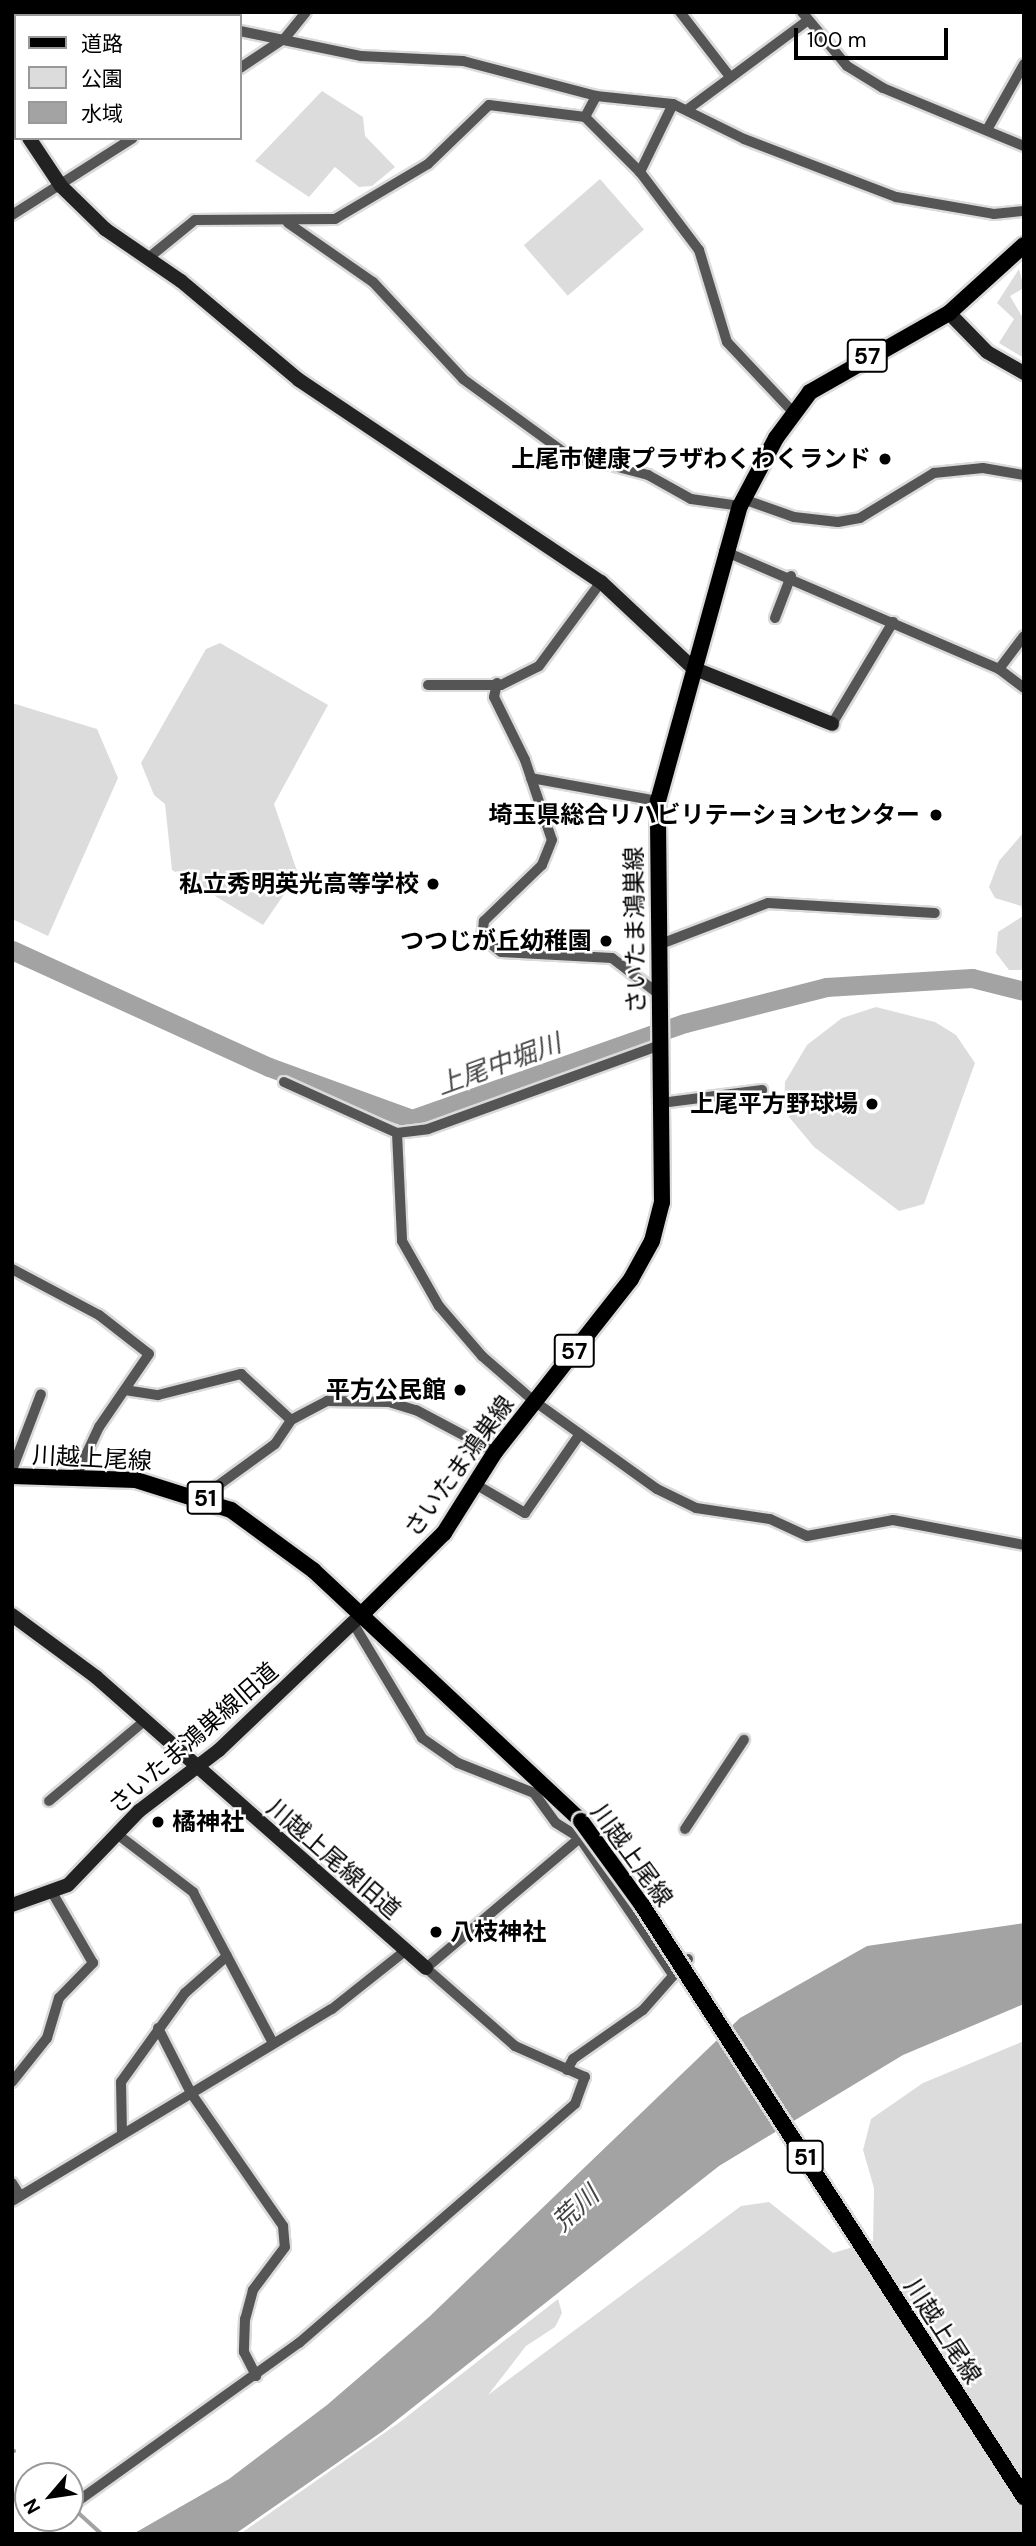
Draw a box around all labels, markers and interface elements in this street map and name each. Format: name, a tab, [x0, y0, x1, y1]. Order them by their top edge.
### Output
legend	[14, 14, 242, 140]
scale bar	[798, 14, 952, 58]
text: 100 m	[807, 26, 867, 54]
text: 道路	[81, 30, 123, 58]
text: 公園	[81, 65, 123, 93]
text: 水域	[81, 100, 123, 128]
road number: 57	[846, 336, 888, 376]
place label: 上尾市健康プラザわくわくランド	[511, 445, 871, 473]
marker: 上尾市健康プラザわくわくランド	[877, 451, 893, 467]
place label: 埼玉県総合リハビリテーションセンター	[488, 801, 920, 829]
marker: 埼玉県総合リハビリテーションセンター	[926, 805, 946, 825]
street label: さいたま鴻巣線	[619, 846, 651, 1014]
place label: 私立秀明英光高等学校	[179, 870, 419, 898]
marker: 私立秀明英光高等学校	[425, 876, 441, 892]
place label: つつじが丘幼稚園	[400, 927, 592, 955]
marker: つつじが丘幼稚園	[598, 933, 614, 949]
water label: 上尾中堀川	[433, 1028, 565, 1102]
place label: 上尾平方野球場	[690, 1090, 858, 1118]
marker: 上尾平方野球場	[864, 1096, 880, 1112]
road number: 57	[553, 1332, 595, 1370]
place label: 平方公民館	[326, 1376, 446, 1404]
marker: 平方公民館	[452, 1382, 468, 1398]
street label: さいたま鴻巣線	[398, 1390, 520, 1542]
street label: 川越上尾線	[31, 1440, 153, 1476]
road number: 51	[186, 1478, 224, 1518]
street label: さいたま鴻巣線旧道	[102, 1656, 284, 1820]
street label: 川越上尾線旧道	[261, 1793, 407, 1925]
street label: 川越上尾線	[585, 1798, 679, 1912]
place label: 橘神社	[172, 1808, 244, 1836]
marker: 橘神社	[150, 1814, 166, 1830]
place label: 八枝神社	[450, 1918, 546, 1946]
marker: 八枝神社	[428, 1924, 444, 1940]
road number: 51	[786, 2138, 824, 2176]
water label: 荒川	[546, 2180, 606, 2238]
street label: 川越上尾線	[898, 2273, 988, 2389]
north arrow	[14, 2462, 84, 2532]
text: N	[18, 2494, 46, 2519]

